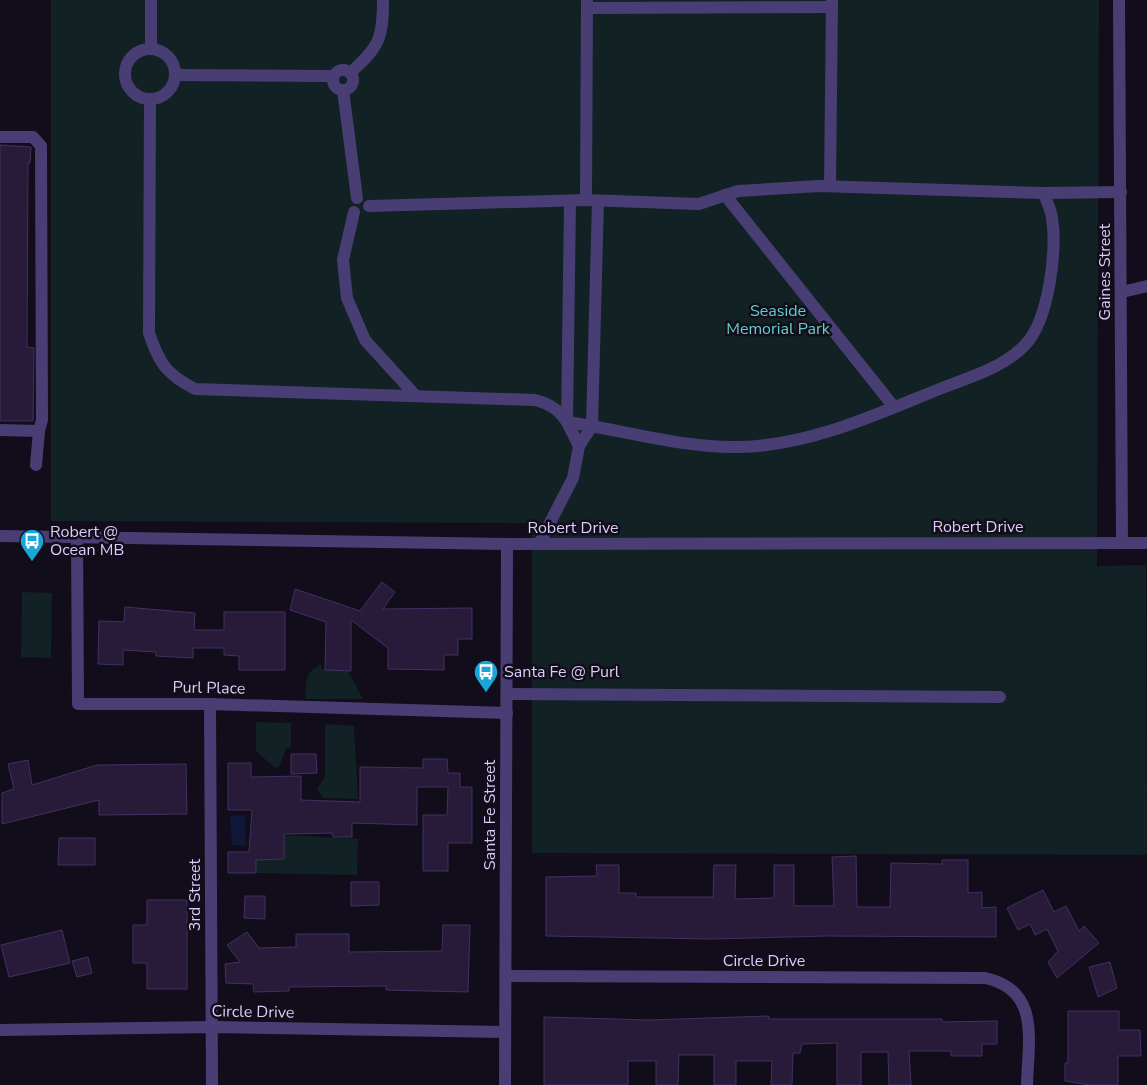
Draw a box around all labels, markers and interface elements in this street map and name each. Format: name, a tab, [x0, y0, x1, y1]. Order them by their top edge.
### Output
street label: Gaines Street	[1094, 223, 1116, 320]
park label: Seaside Memorial Park	[726, 300, 831, 340]
street label: Robert Drive	[932, 516, 1024, 538]
street label: Robert Drive	[527, 517, 619, 539]
place label: Robert @ Ocean MB	[50, 521, 124, 561]
bus stop icon: Robert @ Ocean MB	[19, 528, 45, 562]
bus stop icon: Santa Fe @ Purl	[473, 659, 499, 693]
place label: Santa Fe @ Purl	[504, 661, 620, 683]
street label: Purl Place	[172, 676, 246, 700]
street label: Santa Fe Street	[479, 759, 501, 870]
street label: 3rd Street	[184, 858, 206, 931]
street label: Circle Drive	[723, 950, 805, 972]
street label: Circle Drive	[211, 1000, 295, 1024]

